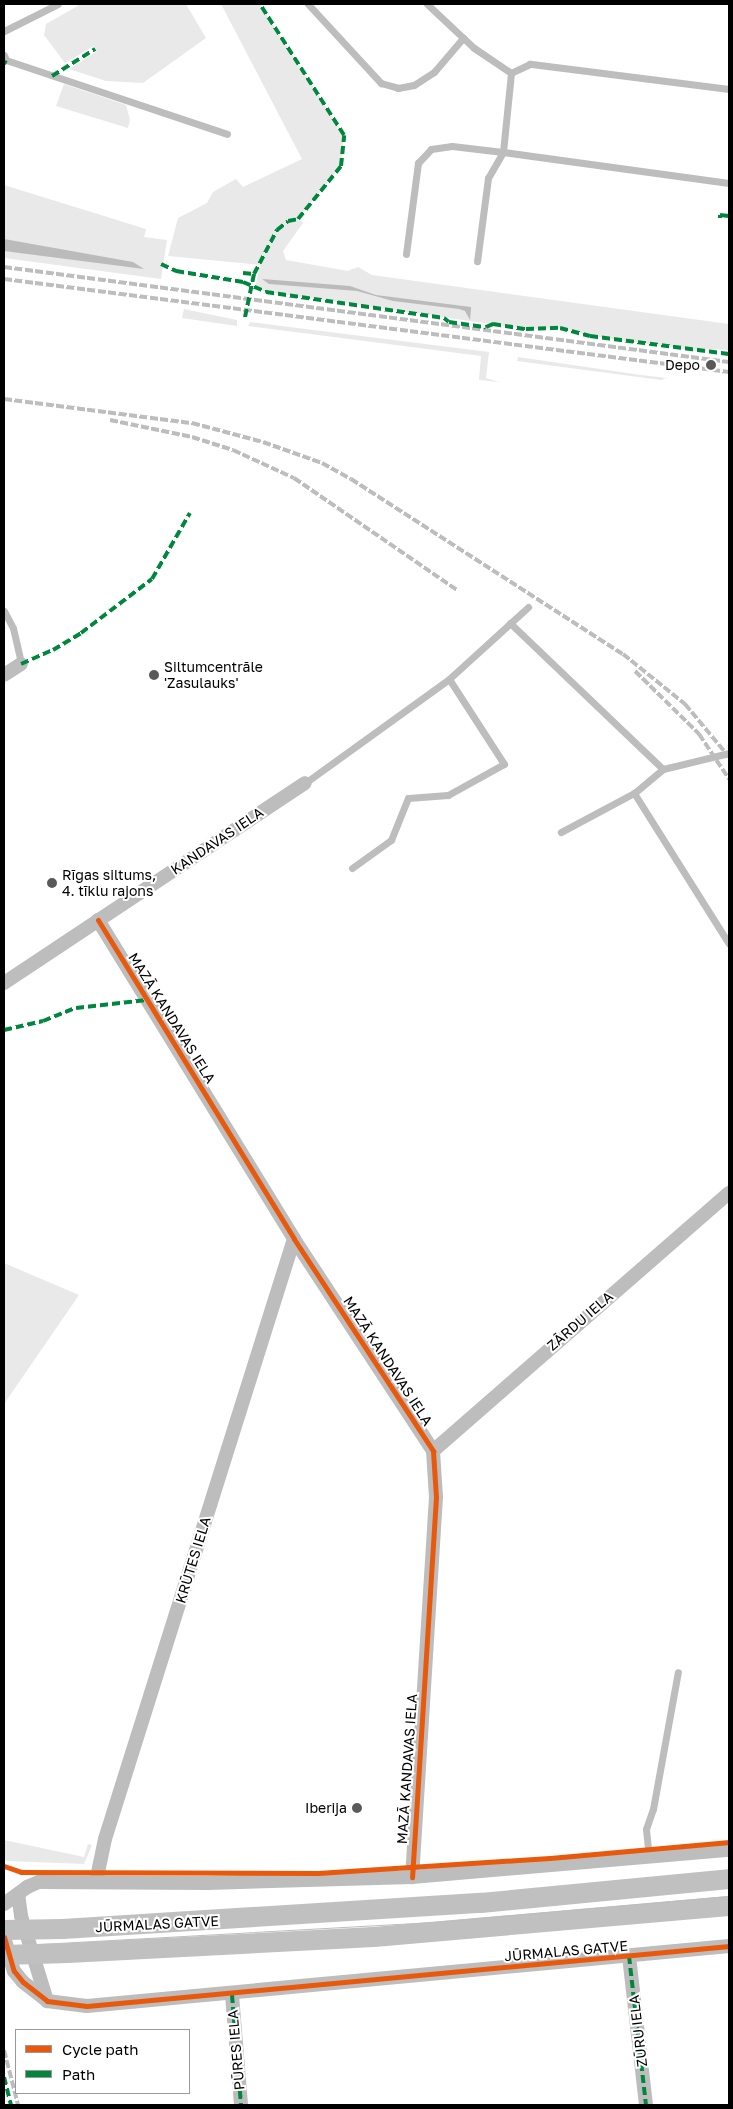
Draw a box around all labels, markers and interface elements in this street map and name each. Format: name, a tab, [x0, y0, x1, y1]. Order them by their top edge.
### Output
place label: Depo	[665, 357, 700, 373]
marker: Depo	[704, 358, 718, 372]
place label: Siltumcentrāle 'Zasulauks'	[164, 659, 263, 692]
marker: Siltumcentrāle 'Zasulauks'	[148, 669, 160, 681]
street label: KANDAVAS IELA	[167, 804, 267, 878]
place label: Rīgas siltums, 4. tīklu rajons	[62, 867, 156, 900]
marker: Rīgas siltums, 4. tīklu rajons	[46, 877, 58, 889]
street label: MAZĀ KANDAVAS IELA	[125, 950, 219, 1086]
street label: ZĀRDU IELA	[544, 1288, 616, 1354]
street label: MAZĀ KANDAVAS IELA	[340, 1293, 436, 1429]
street label: KRŪTES IELA	[172, 1515, 214, 1605]
street label: MAZĀ KANDAVAS IELA	[393, 1693, 421, 1845]
place label: Iberija	[305, 1800, 347, 1816]
marker: Iberija	[351, 1802, 363, 1814]
street label: JŪRMALAS GATVE	[95, 1912, 219, 1936]
street label: JŪRMALAS GATVE	[504, 1937, 628, 1965]
street label: ZŪRU IELA	[625, 1994, 651, 2068]
street label: PŪRES IELA	[224, 2009, 248, 2091]
legend	[15, 2029, 190, 2094]
text: Cycle path	[62, 2040, 138, 2058]
text: Path	[62, 2065, 95, 2083]

